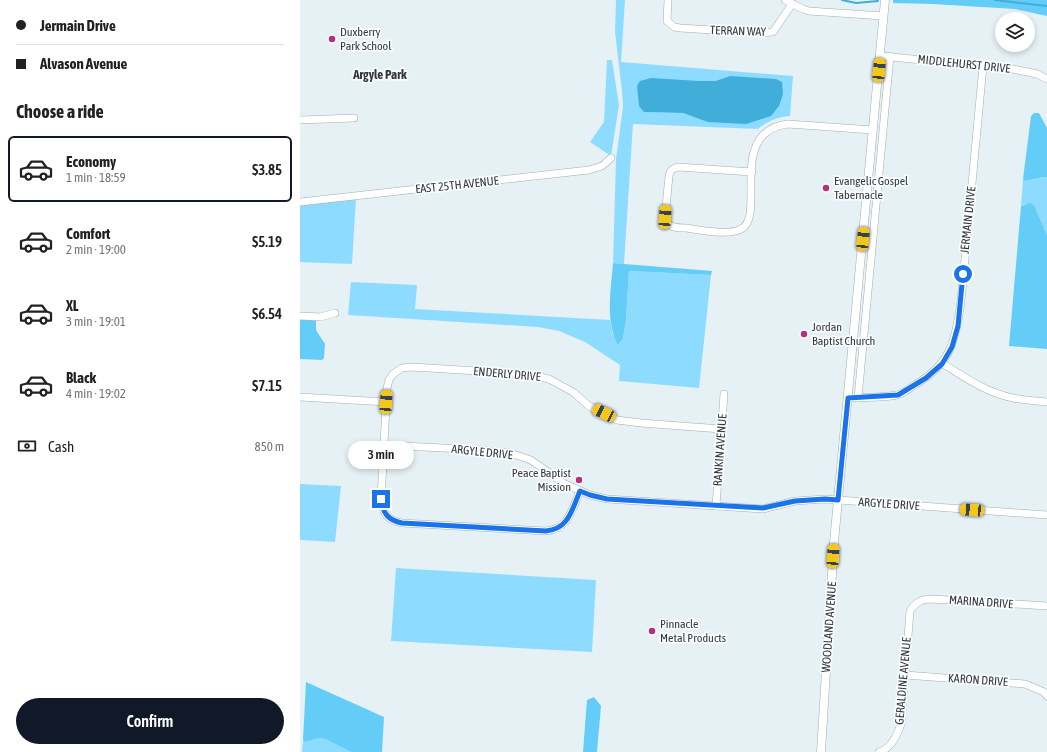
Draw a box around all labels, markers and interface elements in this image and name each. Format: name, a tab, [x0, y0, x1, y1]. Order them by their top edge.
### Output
map controls	[995, 12, 1035, 52]
button: layers	[995, 12, 1035, 52]
text: Jermain Drive	[40, 17, 116, 34]
street label: TERRAN WAY	[710, 23, 767, 39]
place label: Duxberry Park School	[340, 25, 392, 53]
marker: Duxberry Park School	[327, 34, 337, 44]
street label: MIDDLEHURST DRIVE	[917, 52, 1011, 76]
text: Alvason Avenue	[40, 55, 127, 72]
car	[872, 57, 886, 83]
district label: Argyle Park	[352, 67, 407, 82]
text: Choose a ride	[16, 101, 104, 122]
icon: car	[18, 151, 54, 187]
text: Economy	[66, 153, 116, 170]
text: $3.85	[252, 161, 282, 178]
text: 1 min · 18:59	[66, 170, 126, 185]
street label: EAST 25TH AVENUE	[414, 174, 500, 196]
place label: Evangelic Gospel Tabernacle	[834, 174, 909, 202]
marker: Evangelic Gospel Tabernacle	[821, 183, 831, 193]
street label: JERMAIN DRIVE	[958, 186, 978, 254]
car	[658, 205, 672, 229]
icon: car	[18, 223, 54, 259]
text: Comfort	[66, 225, 110, 242]
car	[856, 226, 870, 252]
text: $5.19	[252, 233, 282, 250]
text: 2 min · 19:00	[66, 242, 126, 257]
route start	[954, 265, 972, 283]
icon: car	[18, 295, 54, 331]
text: XL	[66, 297, 79, 314]
text: $6.54	[252, 305, 282, 322]
text: 3 min · 19:01	[66, 314, 126, 329]
place label: Jordan Baptist Church	[812, 320, 875, 348]
marker: Jordan Baptist Church	[799, 329, 809, 339]
street label: ENDERLY DRIVE	[473, 364, 541, 384]
icon: car	[18, 367, 54, 403]
text: Black	[66, 369, 96, 386]
text: $7.15	[252, 377, 282, 394]
text: 4 min · 19:02	[66, 386, 126, 401]
car	[379, 390, 393, 414]
car	[591, 402, 617, 424]
street label: RANKIN AVENUE	[710, 413, 730, 487]
icon: cash	[16, 435, 38, 457]
text: Cash	[48, 438, 74, 455]
text: 850 m	[255, 439, 284, 454]
callout: 3 min	[348, 441, 414, 469]
street label: ARGYLE DRIVE	[451, 442, 513, 462]
text: 3 min	[368, 447, 394, 462]
place label: Peace Baptist Mission	[512, 466, 572, 494]
marker: Peace Baptist Mission	[574, 475, 584, 485]
route end	[372, 490, 390, 508]
street label: ARGYLE DRIVE	[858, 495, 920, 513]
car	[960, 503, 984, 517]
car	[826, 544, 840, 568]
street label: WOODLAND AVENUE	[819, 581, 839, 673]
street label: MARINA DRIVE	[948, 593, 1014, 611]
place label: Pinnacle Metal Products	[660, 617, 726, 645]
marker: Pinnacle Metal Products	[647, 626, 657, 636]
street label: GERALDINE AVENUE	[892, 637, 914, 725]
street label: KARON DRIVE	[948, 671, 1008, 689]
button: Confirm	[16, 698, 284, 744]

